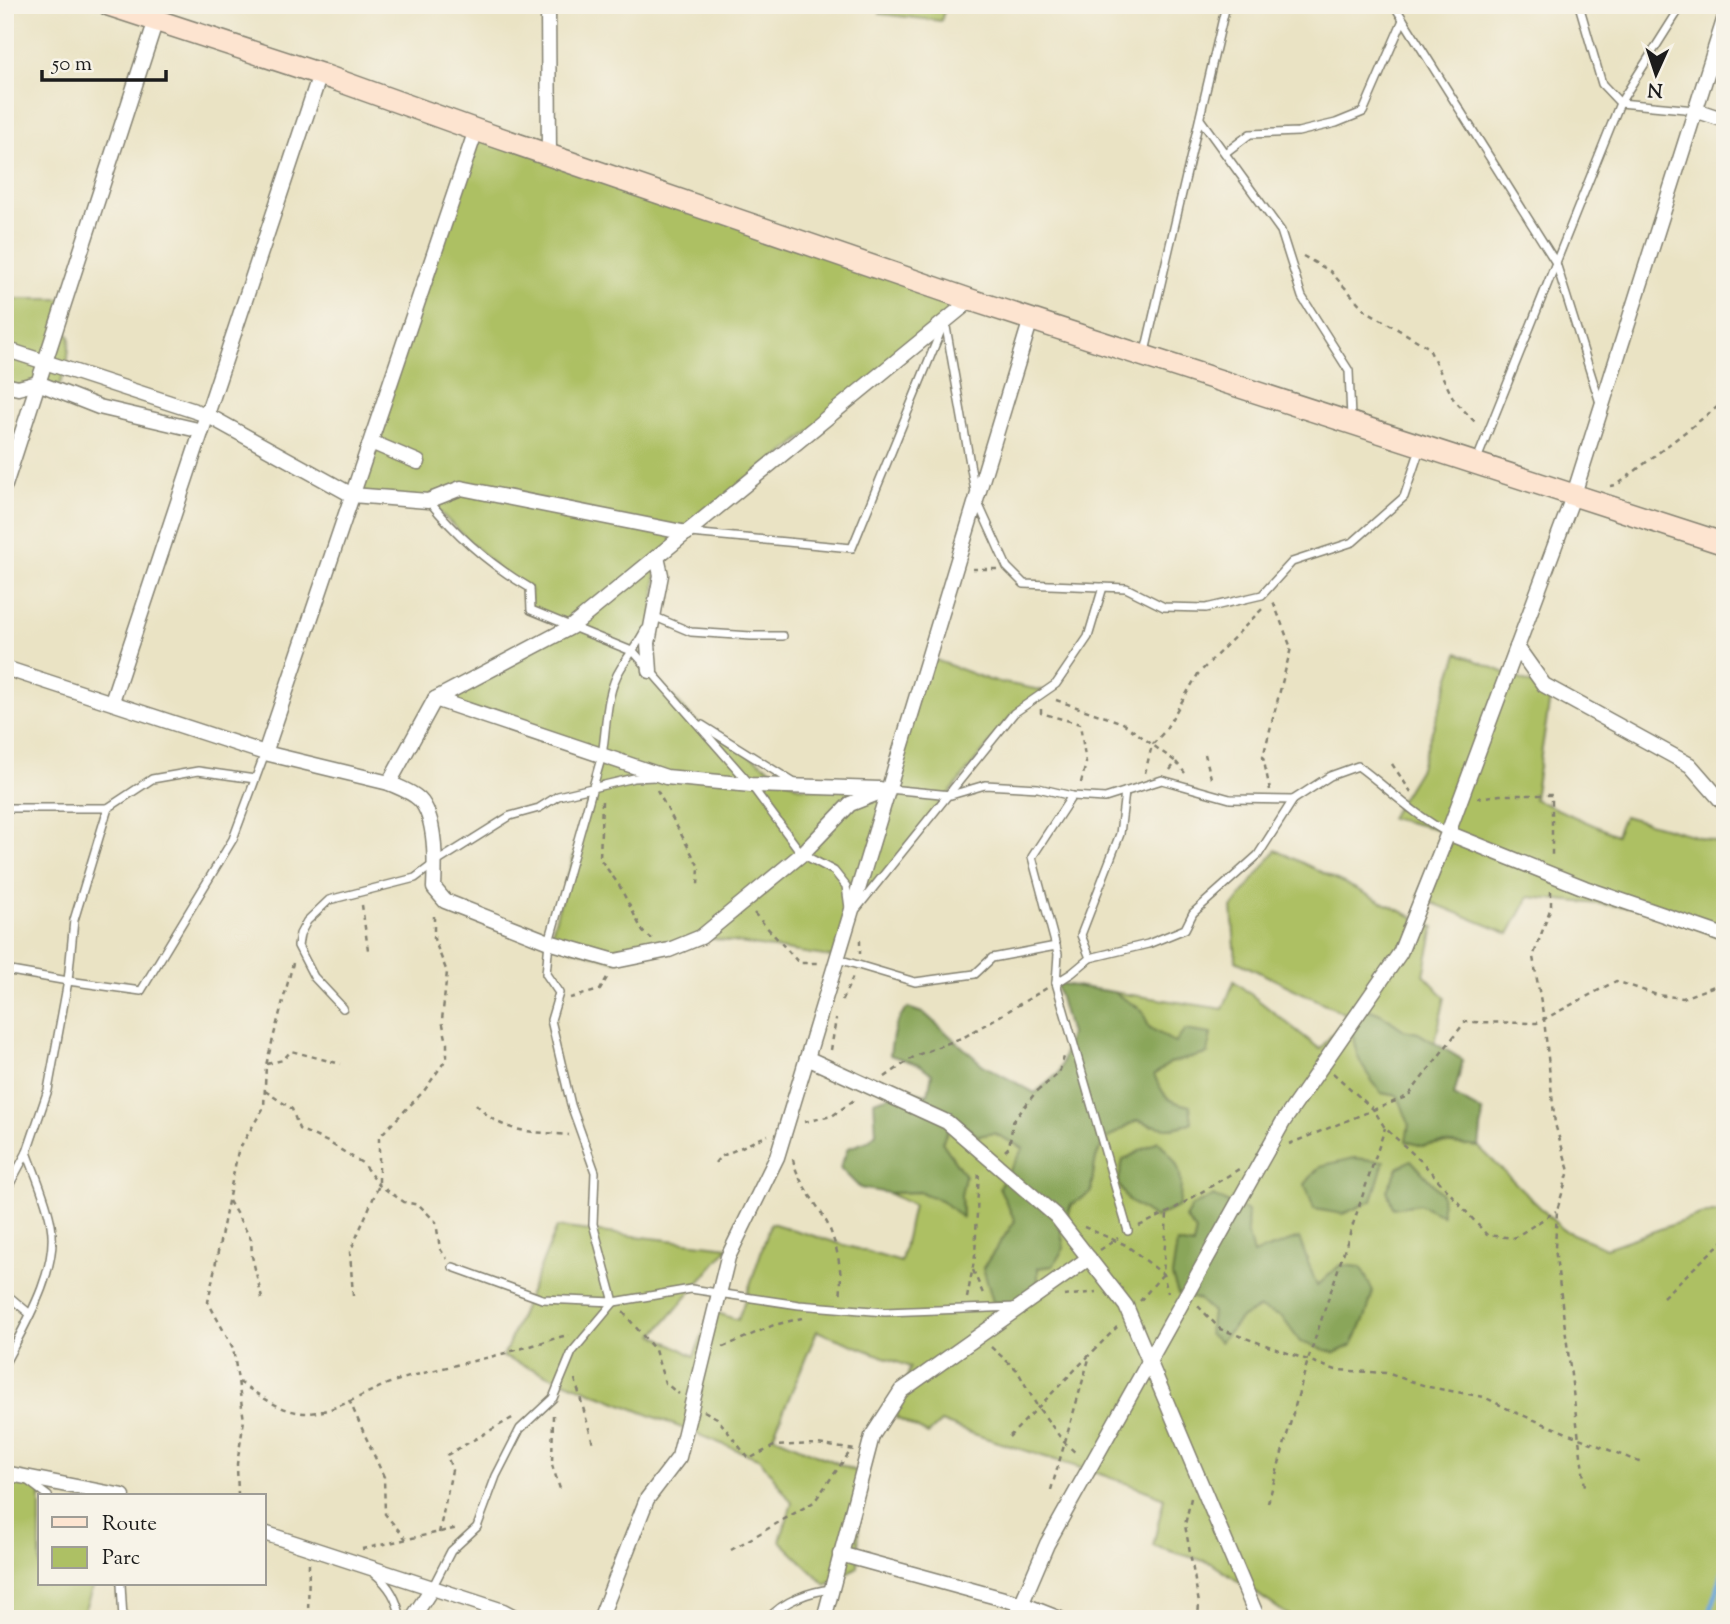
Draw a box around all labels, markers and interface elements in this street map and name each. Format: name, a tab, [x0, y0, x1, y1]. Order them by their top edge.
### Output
scale bar	[42, 38, 166, 82]
north arrow	[1622, 38, 1692, 108]
text: 50 m	[51, 50, 92, 80]
text: N	[1647, 75, 1664, 102]
legend	[38, 1494, 266, 1586]
text: Route	[102, 1510, 157, 1540]
text: Parc	[102, 1544, 140, 1574]

